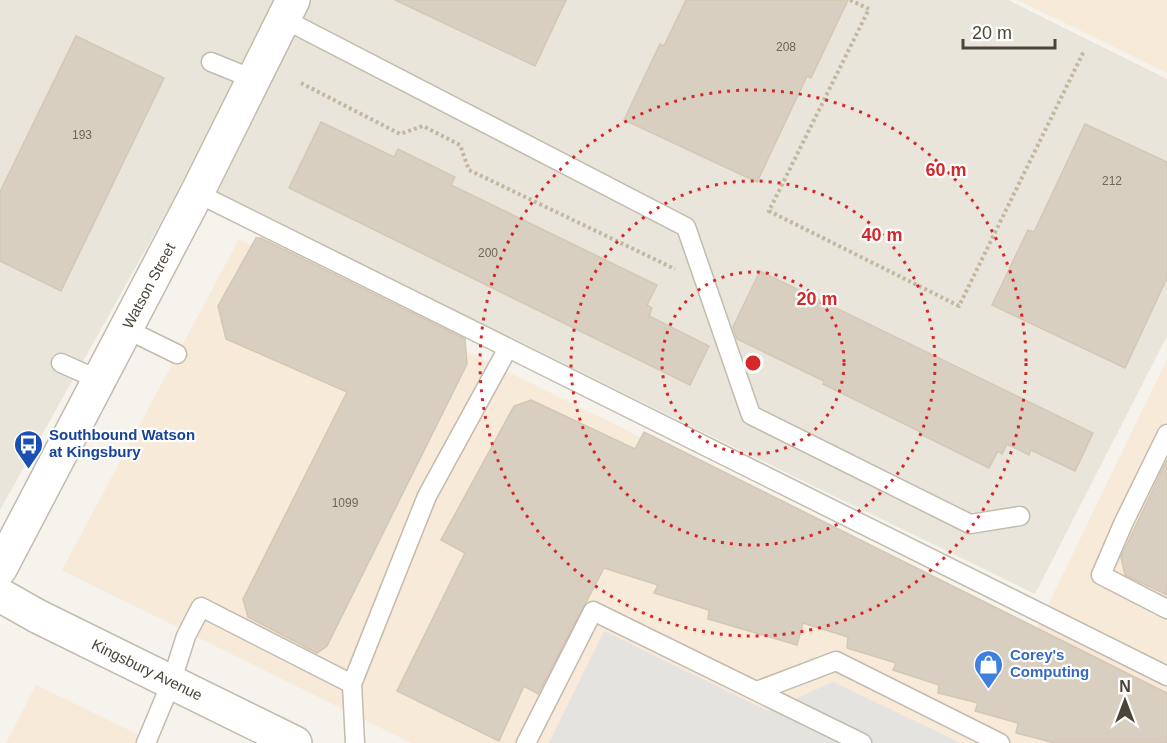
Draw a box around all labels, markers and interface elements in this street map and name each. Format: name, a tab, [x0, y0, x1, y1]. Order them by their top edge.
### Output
scale bar	[963, 12, 1054, 50]
text: 20 m	[972, 23, 1012, 43]
house number: 208	[776, 40, 796, 54]
house number: 193	[72, 128, 92, 142]
text: 60 m	[925, 160, 967, 180]
house number: 212	[1102, 174, 1122, 188]
text: 40 m	[861, 225, 903, 245]
street label: Watson Street	[119, 239, 179, 331]
house number: 200	[478, 246, 498, 260]
text: 20 m	[796, 289, 838, 309]
centre of rings	[743, 353, 763, 373]
place label: Southbound Watson at Kingsbury	[49, 426, 195, 460]
bus stop icon: Southbound Watson at Kingsbury	[12, 428, 44, 470]
house number: 1099	[332, 496, 359, 510]
street label: Kingsbury Avenue	[89, 635, 205, 704]
place label: Corey's Computing	[1010, 646, 1089, 680]
shop icon: Corey's Computing	[973, 648, 1005, 690]
north arrow	[1095, 671, 1155, 731]
text: N	[1119, 678, 1131, 695]

